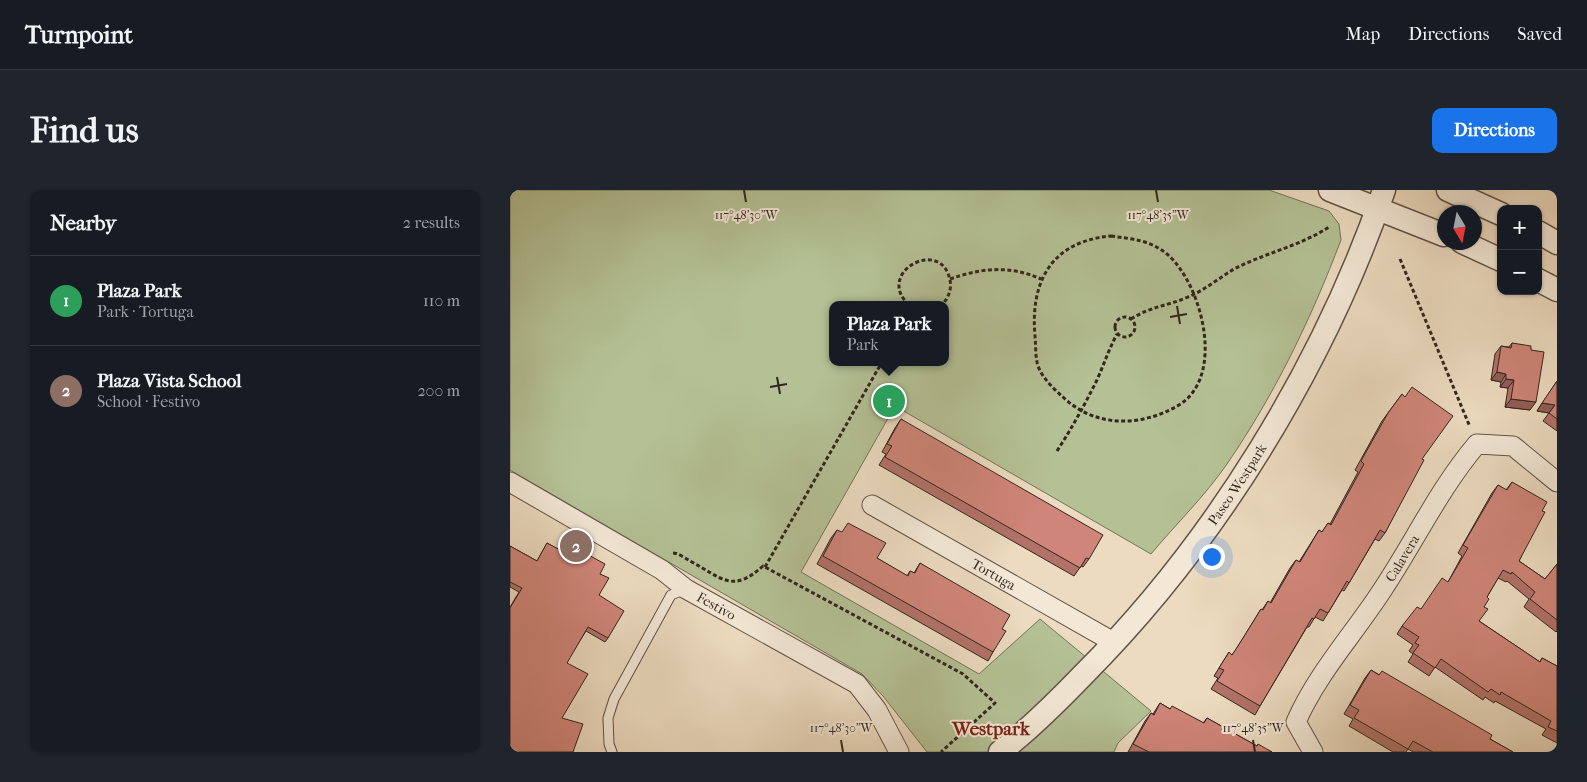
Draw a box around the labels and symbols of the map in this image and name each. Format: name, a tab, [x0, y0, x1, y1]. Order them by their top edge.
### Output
north arrow	[1437, 205, 1482, 250]
text: 117°48'30"W	[715, 208, 778, 222]
text: 117°48'35"W	[1128, 208, 1190, 222]
pin: 1	[873, 382, 905, 420]
street label: Paseo Westpark	[1204, 440, 1271, 528]
pin: 2	[560, 527, 592, 565]
street label: Calavera	[1381, 531, 1423, 585]
your location	[1199, 544, 1225, 570]
street label: Tortuga	[969, 555, 1019, 594]
street label: Festivo	[694, 588, 739, 624]
district label: Westpark	[951, 718, 1031, 740]
text: 117°48'30"W	[810, 721, 873, 735]
text: 117°48'35"W	[1223, 721, 1285, 735]

